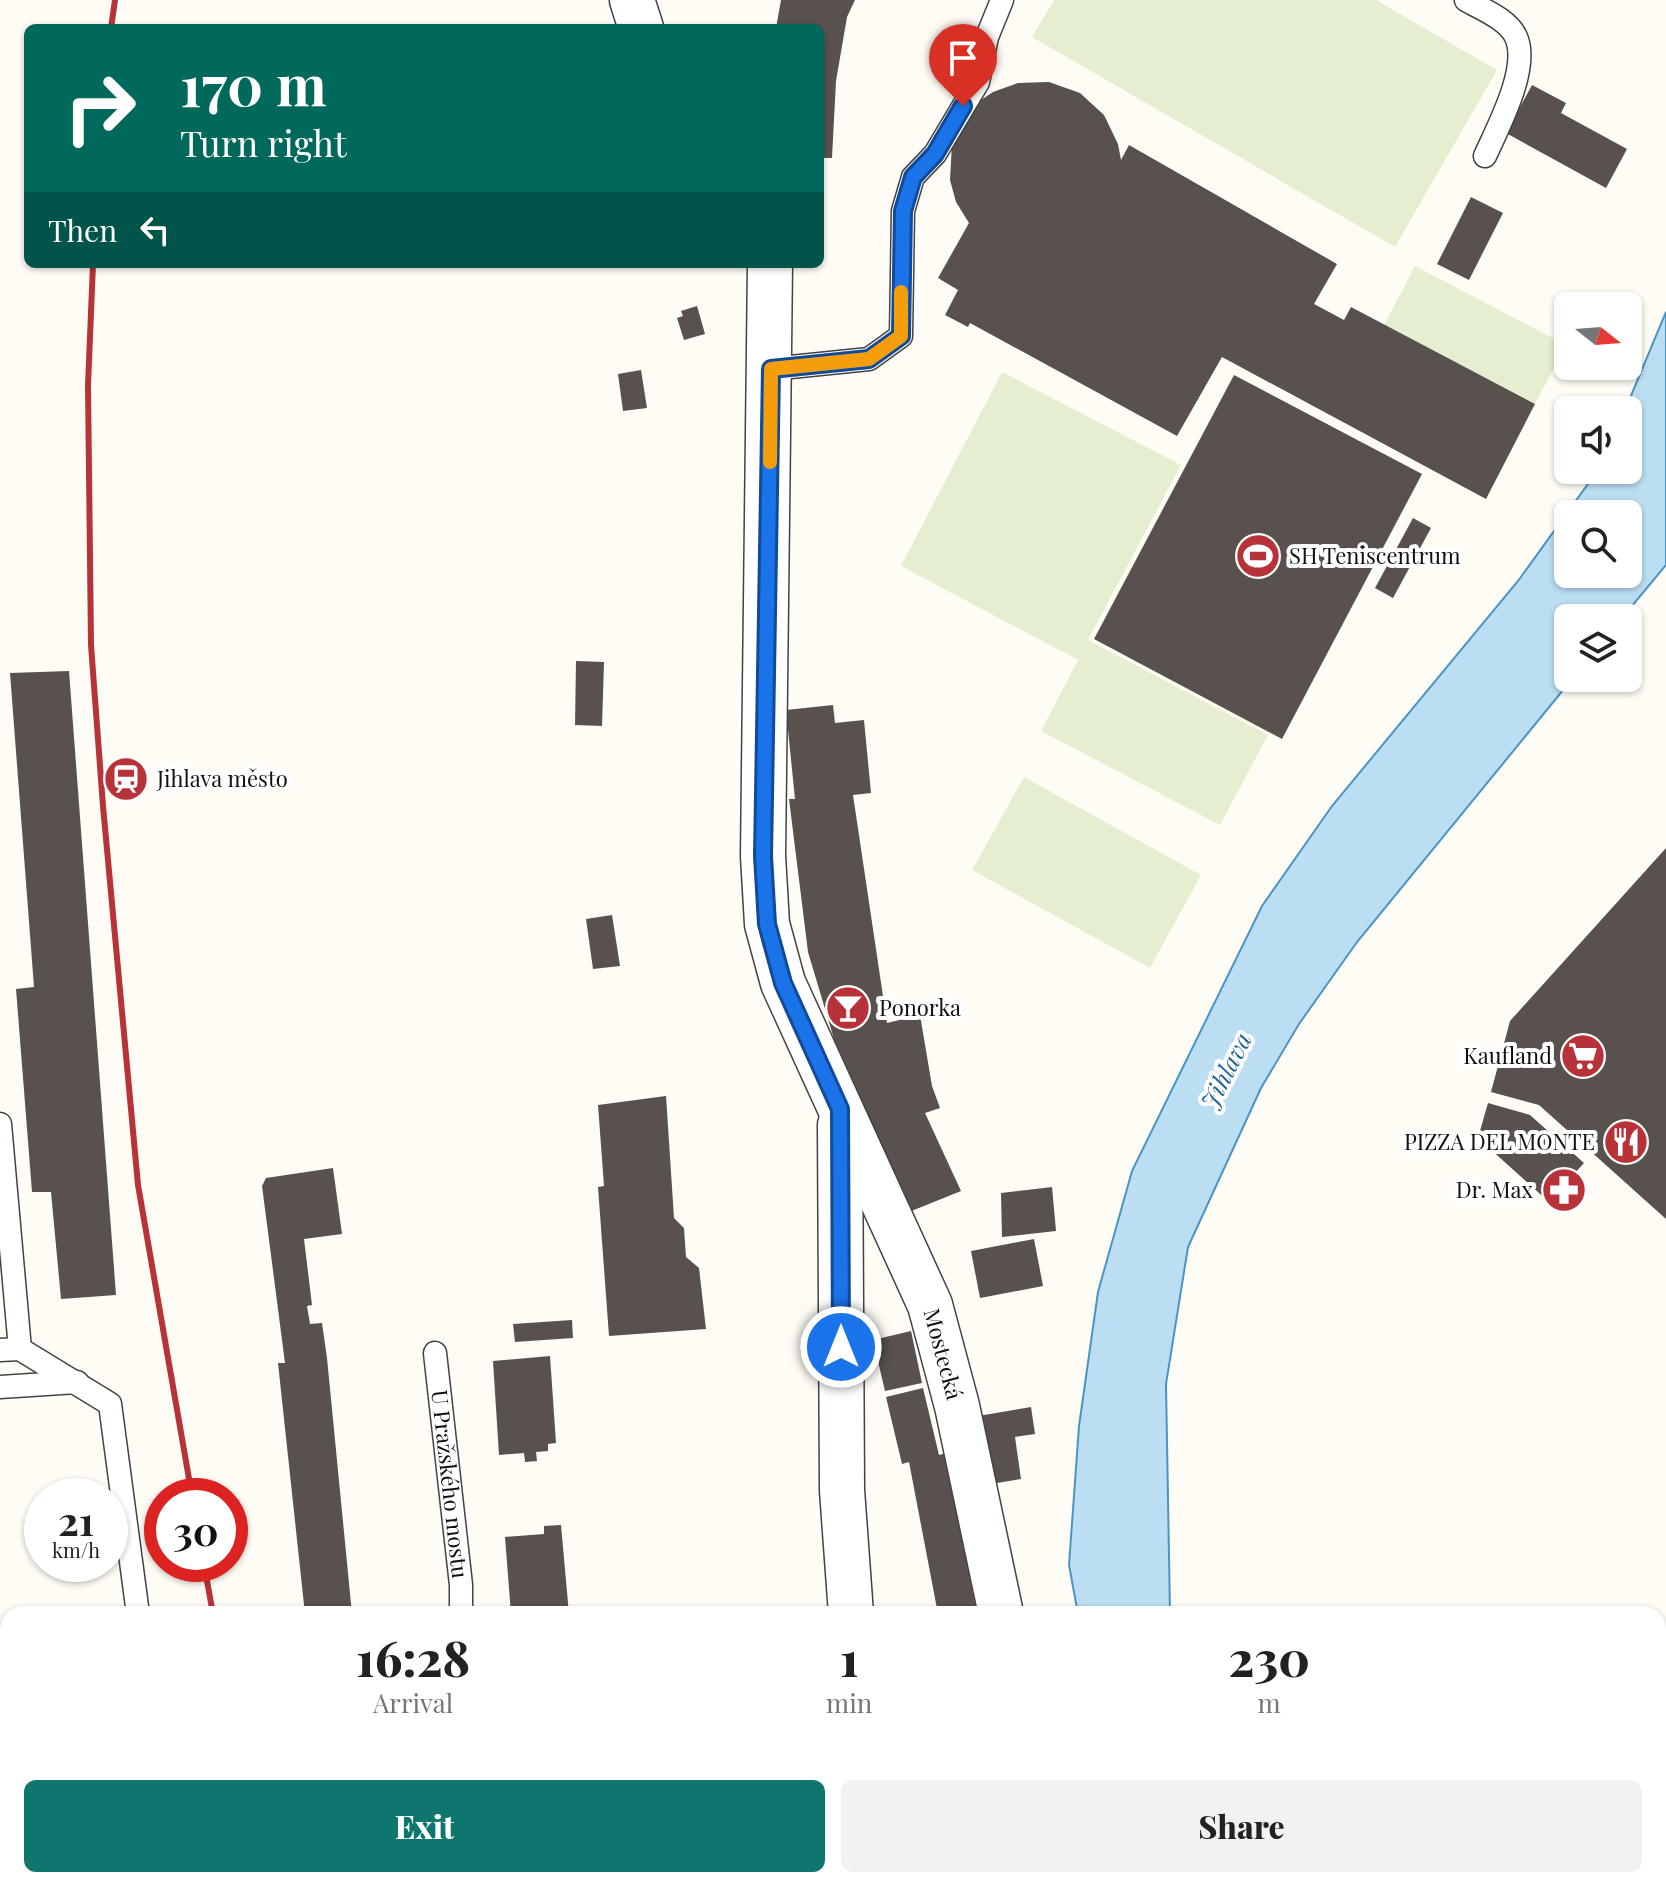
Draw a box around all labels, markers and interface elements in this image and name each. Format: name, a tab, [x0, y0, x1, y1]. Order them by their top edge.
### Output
pin	[929, 24, 997, 106]
icon: arrive	[941, 36, 985, 80]
text: 170 m	[180, 46, 327, 121]
icon: right	[48, 56, 152, 160]
text: Turn right	[180, 118, 347, 166]
icon: left	[133, 208, 177, 252]
text: Then	[48, 210, 117, 250]
north arrow	[1554, 292, 1642, 380]
map controls	[1554, 292, 1642, 692]
button: sound	[1554, 396, 1642, 484]
button: search	[1554, 500, 1642, 588]
sports icon: SH Teniscentrum	[1234, 532, 1282, 580]
place label: SH Teniscentrum	[1289, 540, 1461, 570]
button: layers	[1554, 604, 1642, 692]
station icon: Jihlava město	[102, 755, 150, 803]
place label: Jihlava město	[156, 763, 288, 793]
bar icon: Ponorka	[824, 984, 872, 1032]
place label: Ponorka	[879, 992, 961, 1022]
water label: Jihlava	[1193, 1027, 1258, 1113]
supermarket icon: Kaufland	[1559, 1032, 1607, 1080]
place label: Kaufland	[1463, 1040, 1552, 1070]
restaurant icon: PIZZA DEL MONTE	[1602, 1118, 1650, 1166]
place label: PIZZA DEL MONTE	[1404, 1126, 1595, 1156]
pharmacy icon: Dr. Max	[1540, 1166, 1588, 1214]
place label: Dr. Max	[1456, 1174, 1534, 1204]
position arrow	[799, 1305, 883, 1389]
street label: Mostecká	[918, 1305, 971, 1403]
street label: U Pražského mostu	[425, 1388, 476, 1580]
speed limit sign: 30	[144, 1478, 248, 1582]
text: 21	[58, 1493, 94, 1546]
text: km/h	[52, 1536, 100, 1563]
text: 16:28	[356, 1625, 470, 1689]
text: 1	[840, 1625, 859, 1689]
text: 230	[1228, 1625, 1310, 1689]
text: Arrival	[373, 1685, 453, 1720]
text: min	[826, 1685, 872, 1720]
text: m	[1258, 1685, 1281, 1720]
button: Exit	[24, 1780, 825, 1872]
button: Share	[841, 1780, 1642, 1872]

